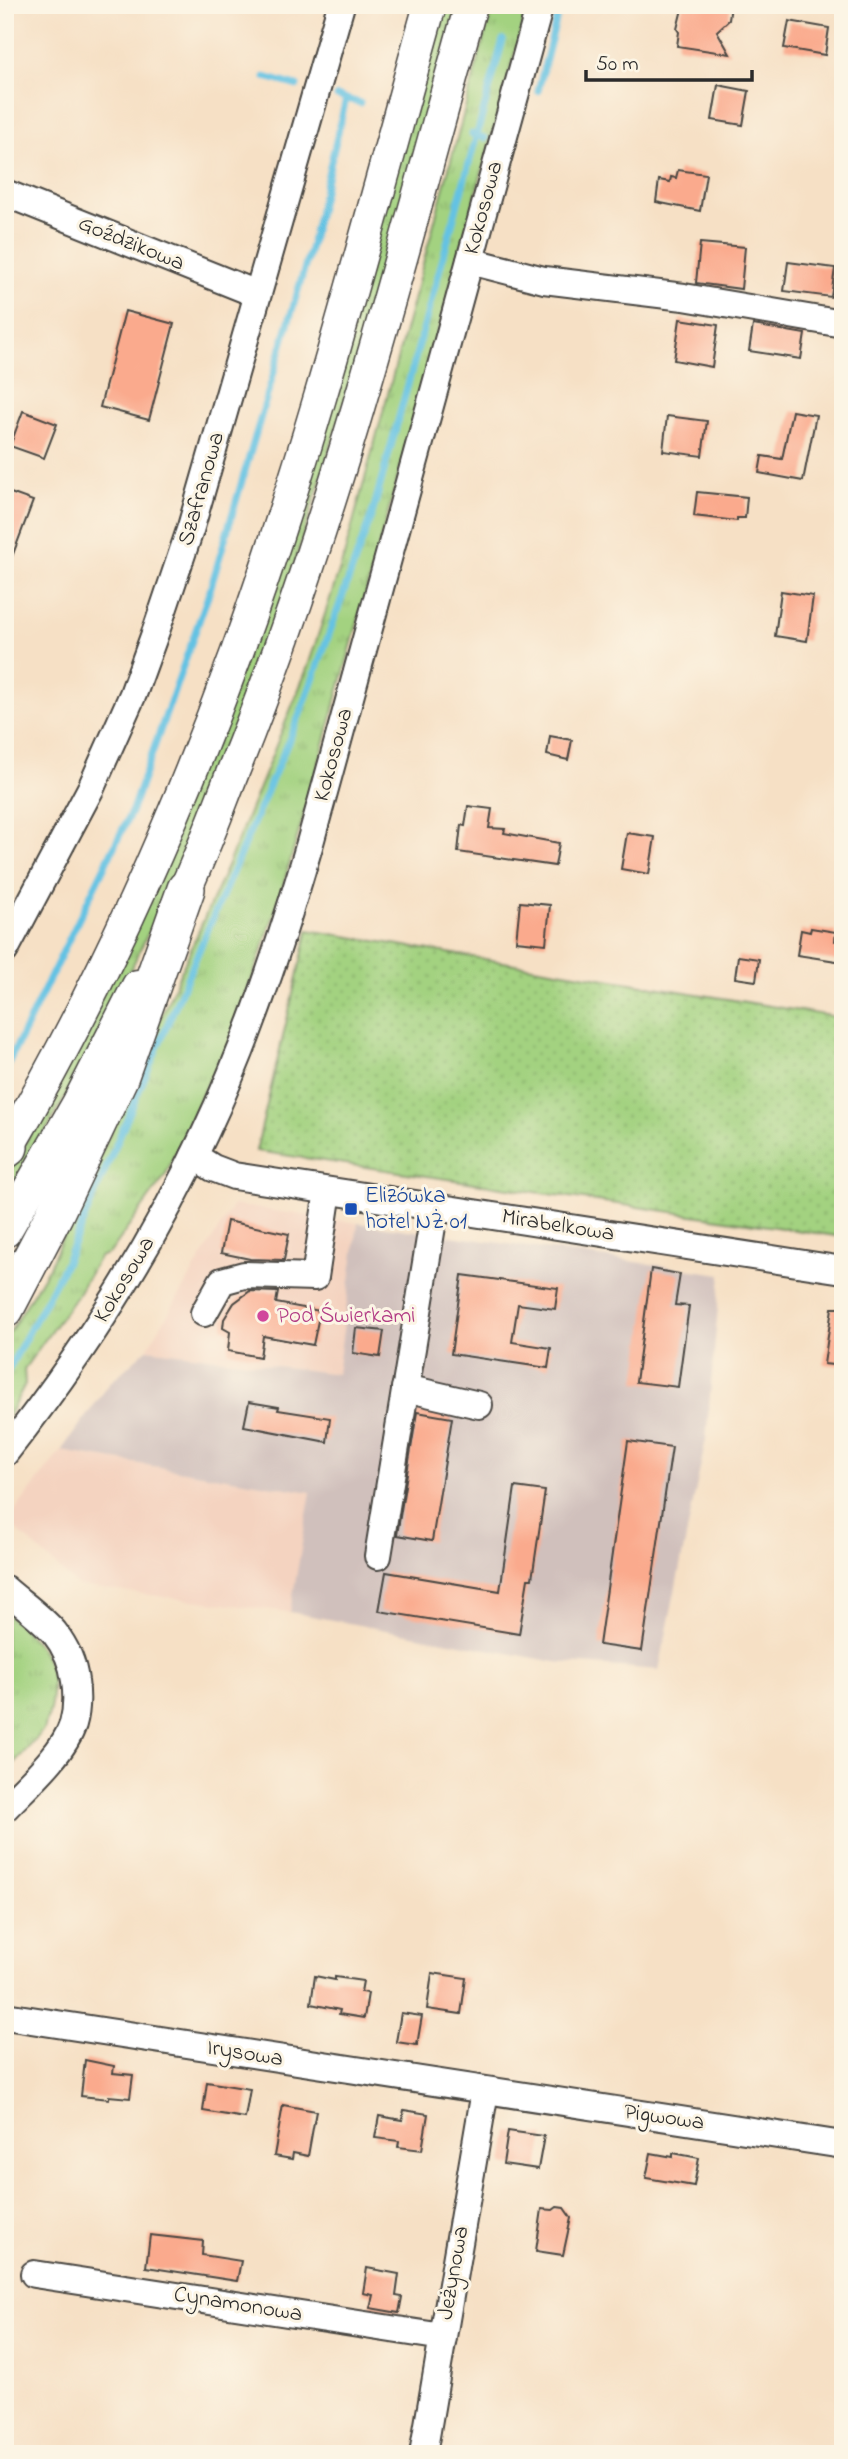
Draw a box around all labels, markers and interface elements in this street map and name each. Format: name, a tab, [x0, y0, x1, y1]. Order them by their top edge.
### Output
scale bar	[586, 38, 752, 82]
text: 50 m	[596, 50, 639, 80]
street label: Kokosowa	[456, 158, 512, 258]
street label: Goździkowa	[73, 208, 189, 280]
street label: Szafranowa	[170, 428, 234, 550]
street label: Kokosowa	[306, 705, 362, 805]
place label: Elizówka hotel NŻ 01	[365, 1180, 467, 1239]
marker: Elizówka hotel NŻ 01	[343, 1201, 359, 1217]
street label: Mirabelkowa	[499, 1201, 617, 1251]
street label: Kokosowa	[86, 1231, 164, 1329]
place label: Pod Świerkami	[277, 1300, 415, 1333]
marker: Pod Świerkami	[255, 1308, 271, 1324]
street label: Irysowa	[204, 2032, 285, 2078]
street label: Pigwowa	[622, 2096, 706, 2141]
street label: Jeżynowa	[430, 2223, 480, 2323]
street label: Cynamonowa	[171, 2279, 305, 2333]

